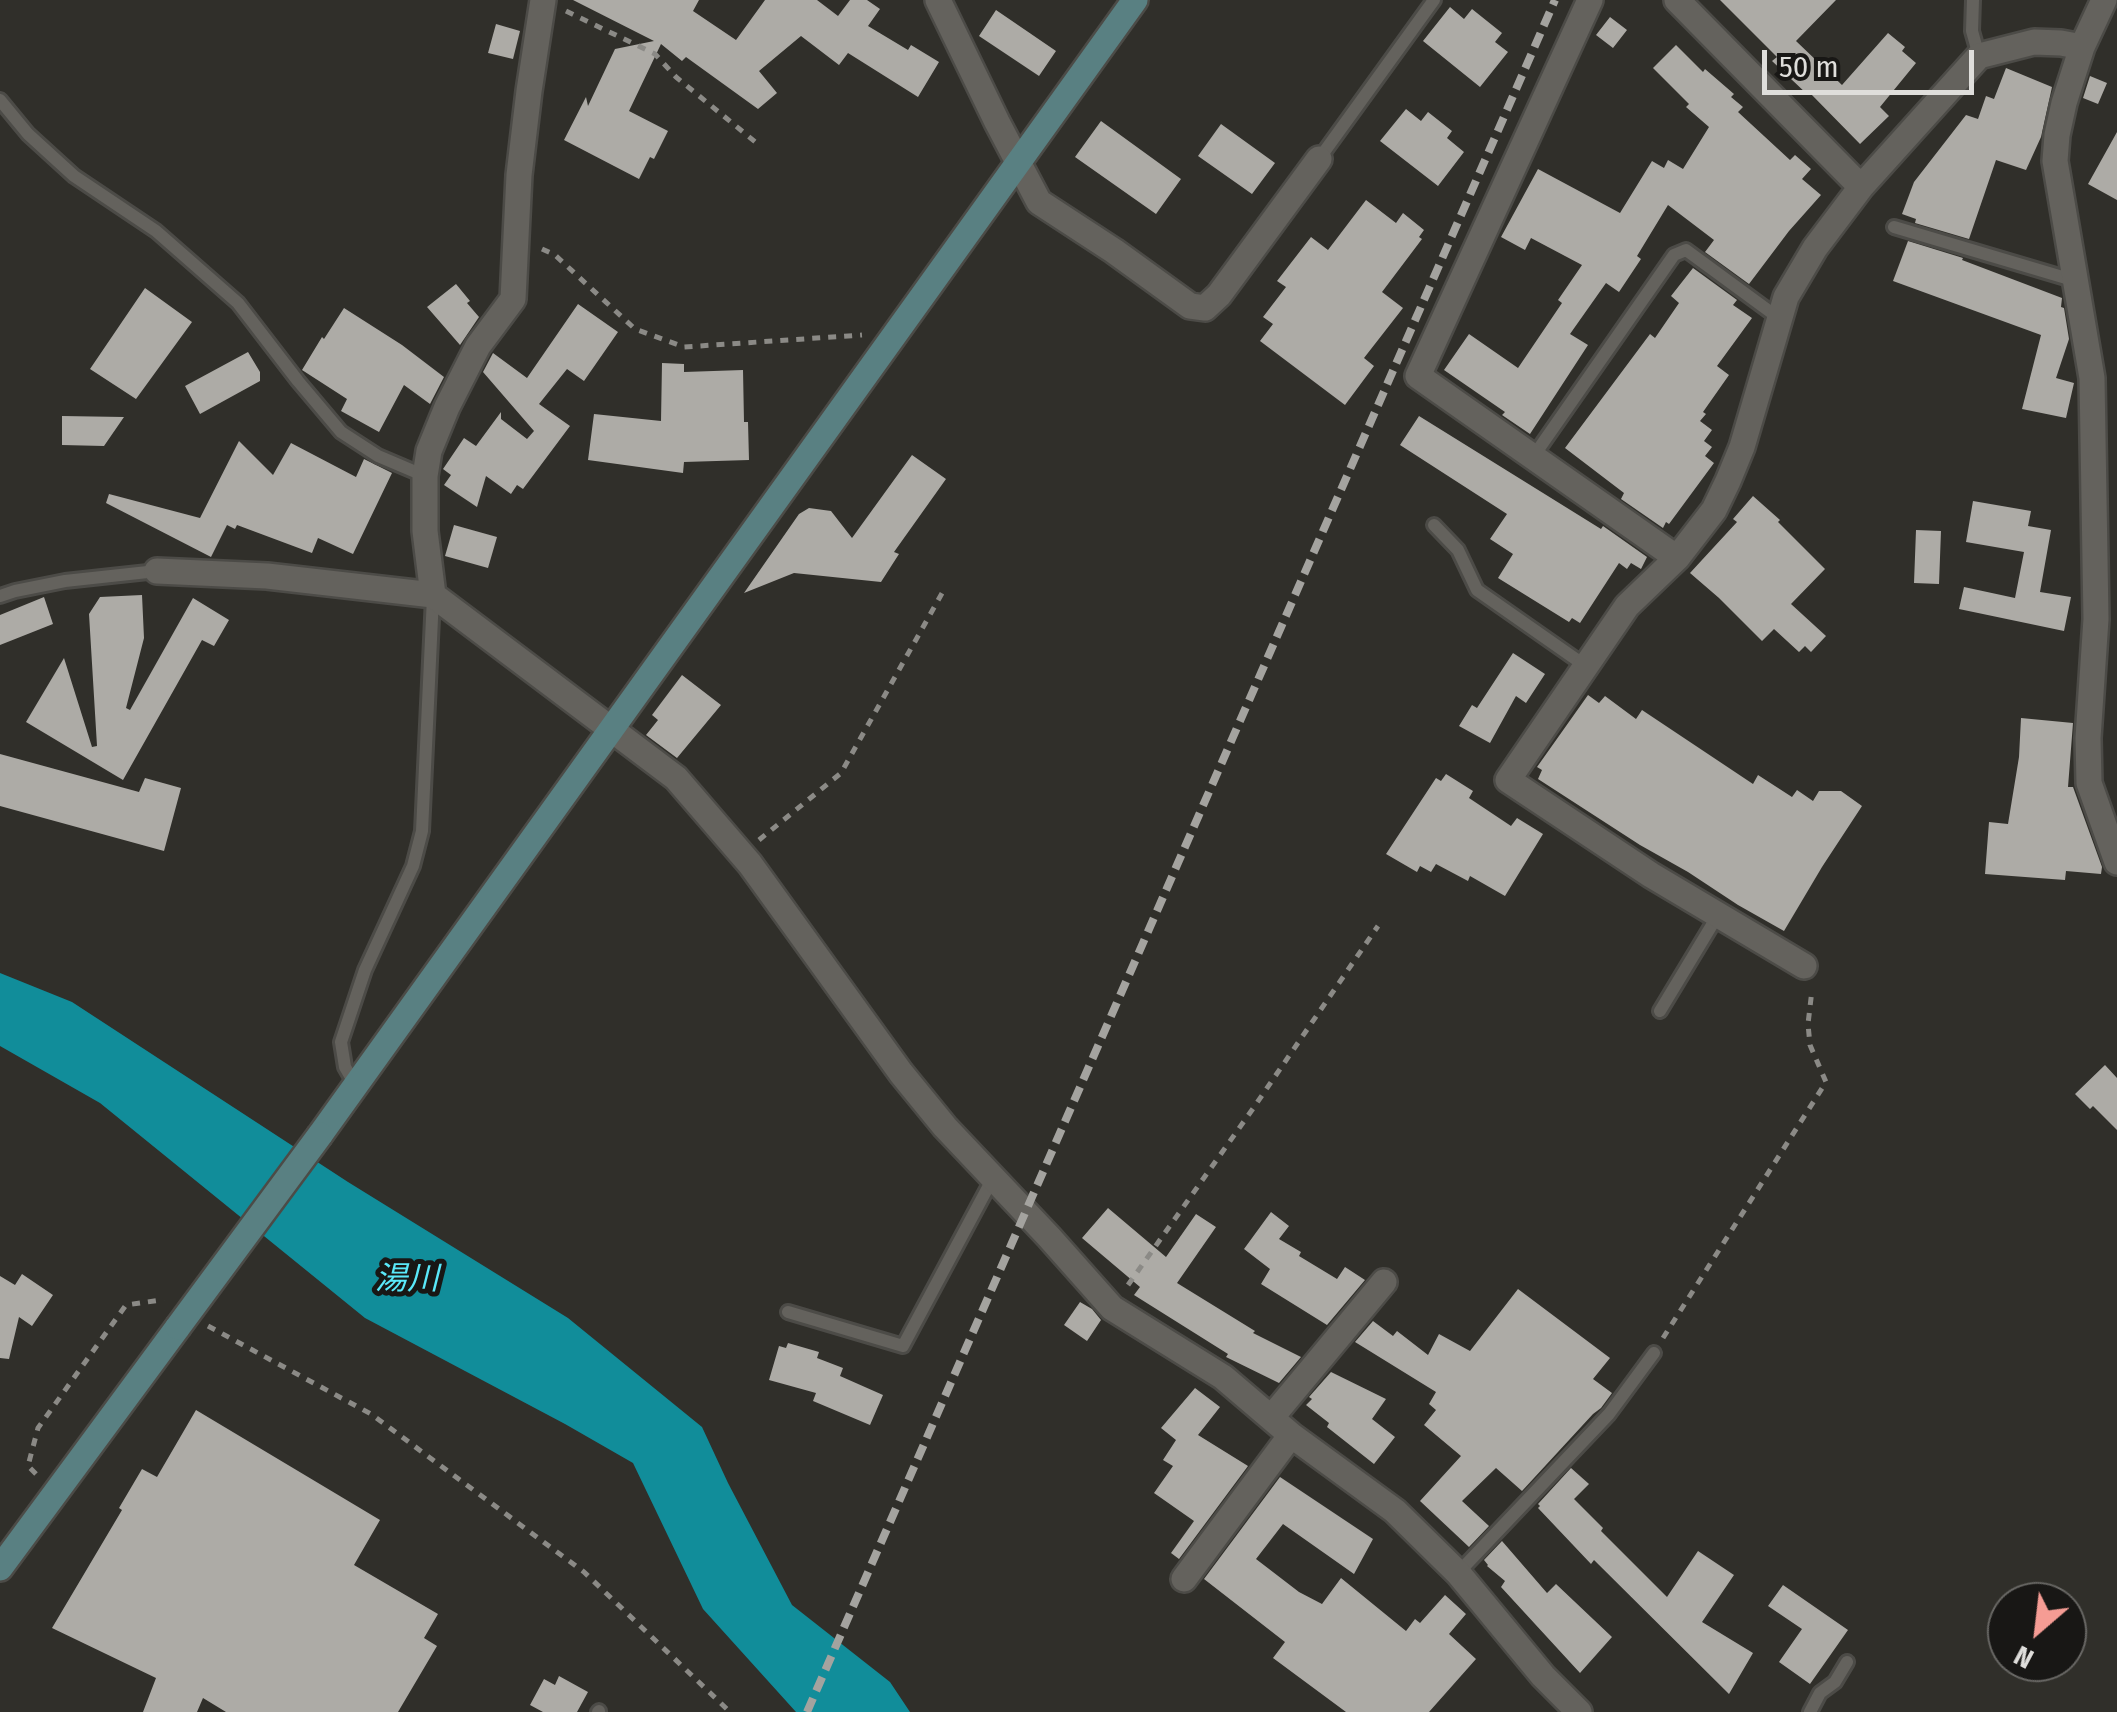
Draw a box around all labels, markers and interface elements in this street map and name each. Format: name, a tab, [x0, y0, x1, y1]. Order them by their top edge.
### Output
scale bar	[1767, 30, 1980, 92]
text: 50 m	[1779, 49, 1839, 85]
water label: 湯川	[375, 1261, 439, 1299]
north arrow	[1987, 1582, 2087, 1682]
text: N	[2008, 1639, 2039, 1676]

